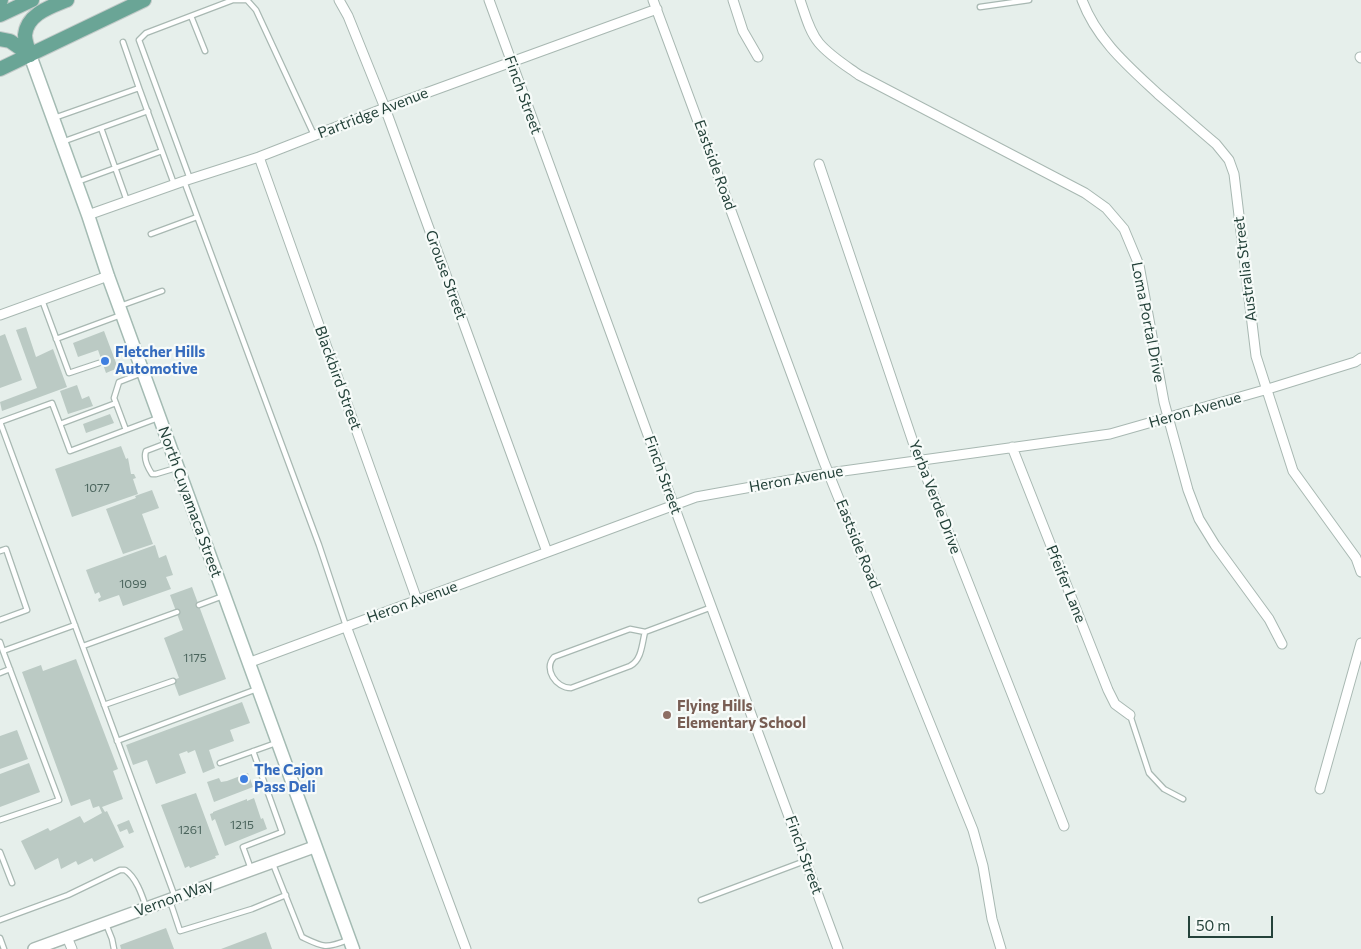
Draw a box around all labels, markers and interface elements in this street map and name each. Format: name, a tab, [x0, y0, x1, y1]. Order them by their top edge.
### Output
street label: Finch Street	[500, 53, 546, 137]
street label: Partridge Avenue	[315, 84, 431, 142]
street label: Eastside Road	[690, 117, 740, 213]
street label: Australia Street	[1230, 215, 1260, 323]
street label: Grouse Street	[421, 228, 471, 322]
street label: Loma Portal Drive	[1127, 260, 1169, 384]
street label: Blackbird Street	[311, 324, 365, 432]
place label: Fletcher Hills Automotive	[115, 343, 205, 378]
marker: Fletcher Hills Automotive	[99, 355, 111, 367]
street label: Heron Avenue	[1147, 388, 1243, 432]
street label: North Cuyamaca Street	[154, 424, 226, 580]
street label: Finch Street	[640, 433, 686, 517]
street label: Yerba Verde Drive	[905, 438, 965, 556]
street label: Heron Avenue	[748, 462, 844, 496]
house number: 1077	[84, 481, 110, 495]
street label: Eastside Road	[832, 497, 884, 591]
street label: Pfeifer Lane	[1042, 543, 1090, 625]
house number: 1099	[119, 577, 147, 591]
street label: Heron Avenue	[364, 577, 460, 627]
house number: 1175	[183, 651, 207, 665]
place label: Flying Hills Elementary School	[677, 697, 806, 732]
marker: Flying Hills Elementary School	[661, 709, 673, 721]
place label: The Cajon Pass Deli	[254, 761, 323, 796]
marker: The Cajon Pass Deli	[238, 773, 250, 785]
street label: Finch Street	[781, 813, 827, 897]
house number: 1215	[230, 818, 254, 832]
house number: 1261	[178, 823, 202, 837]
street label: Vernon Way	[132, 875, 216, 921]
scale bar	[1191, 906, 1276, 938]
text: 50 m	[1196, 916, 1230, 934]

